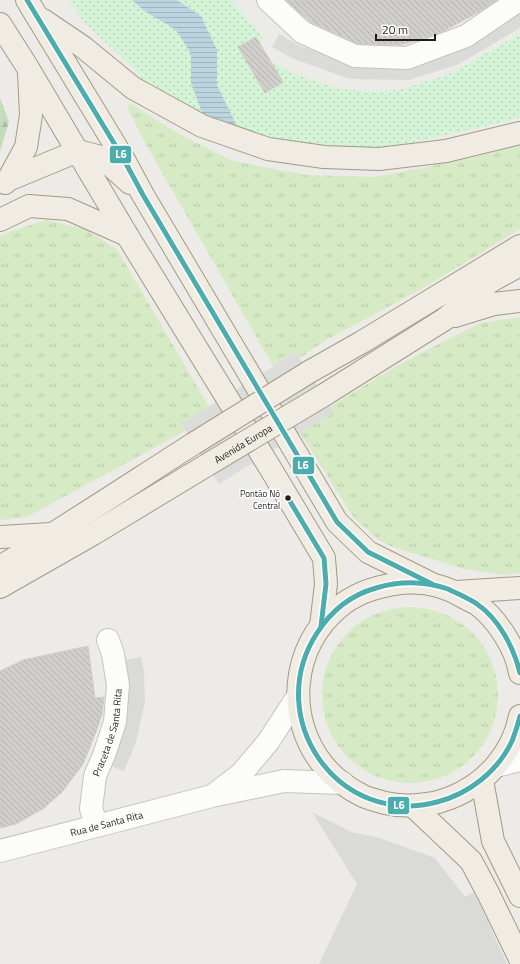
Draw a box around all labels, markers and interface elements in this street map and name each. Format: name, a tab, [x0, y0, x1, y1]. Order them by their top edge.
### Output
scale bar	[376, 16, 435, 42]
text: 20 m	[382, 20, 408, 39]
line badge: L6	[109, 145, 132, 164]
text: L6	[115, 146, 127, 162]
street label: Avenida Europa	[211, 421, 275, 467]
line badge: L6	[292, 456, 315, 475]
text: L6	[297, 457, 309, 473]
place label: Pontão Nó Central	[240, 487, 280, 512]
marker: Pontão Nó Central	[283, 493, 293, 503]
street label: Praceta de Santa Rita	[89, 688, 126, 779]
line badge: L6	[387, 796, 410, 815]
text: L6	[393, 797, 405, 813]
street label: Rua de Santa Rita	[69, 807, 145, 840]

